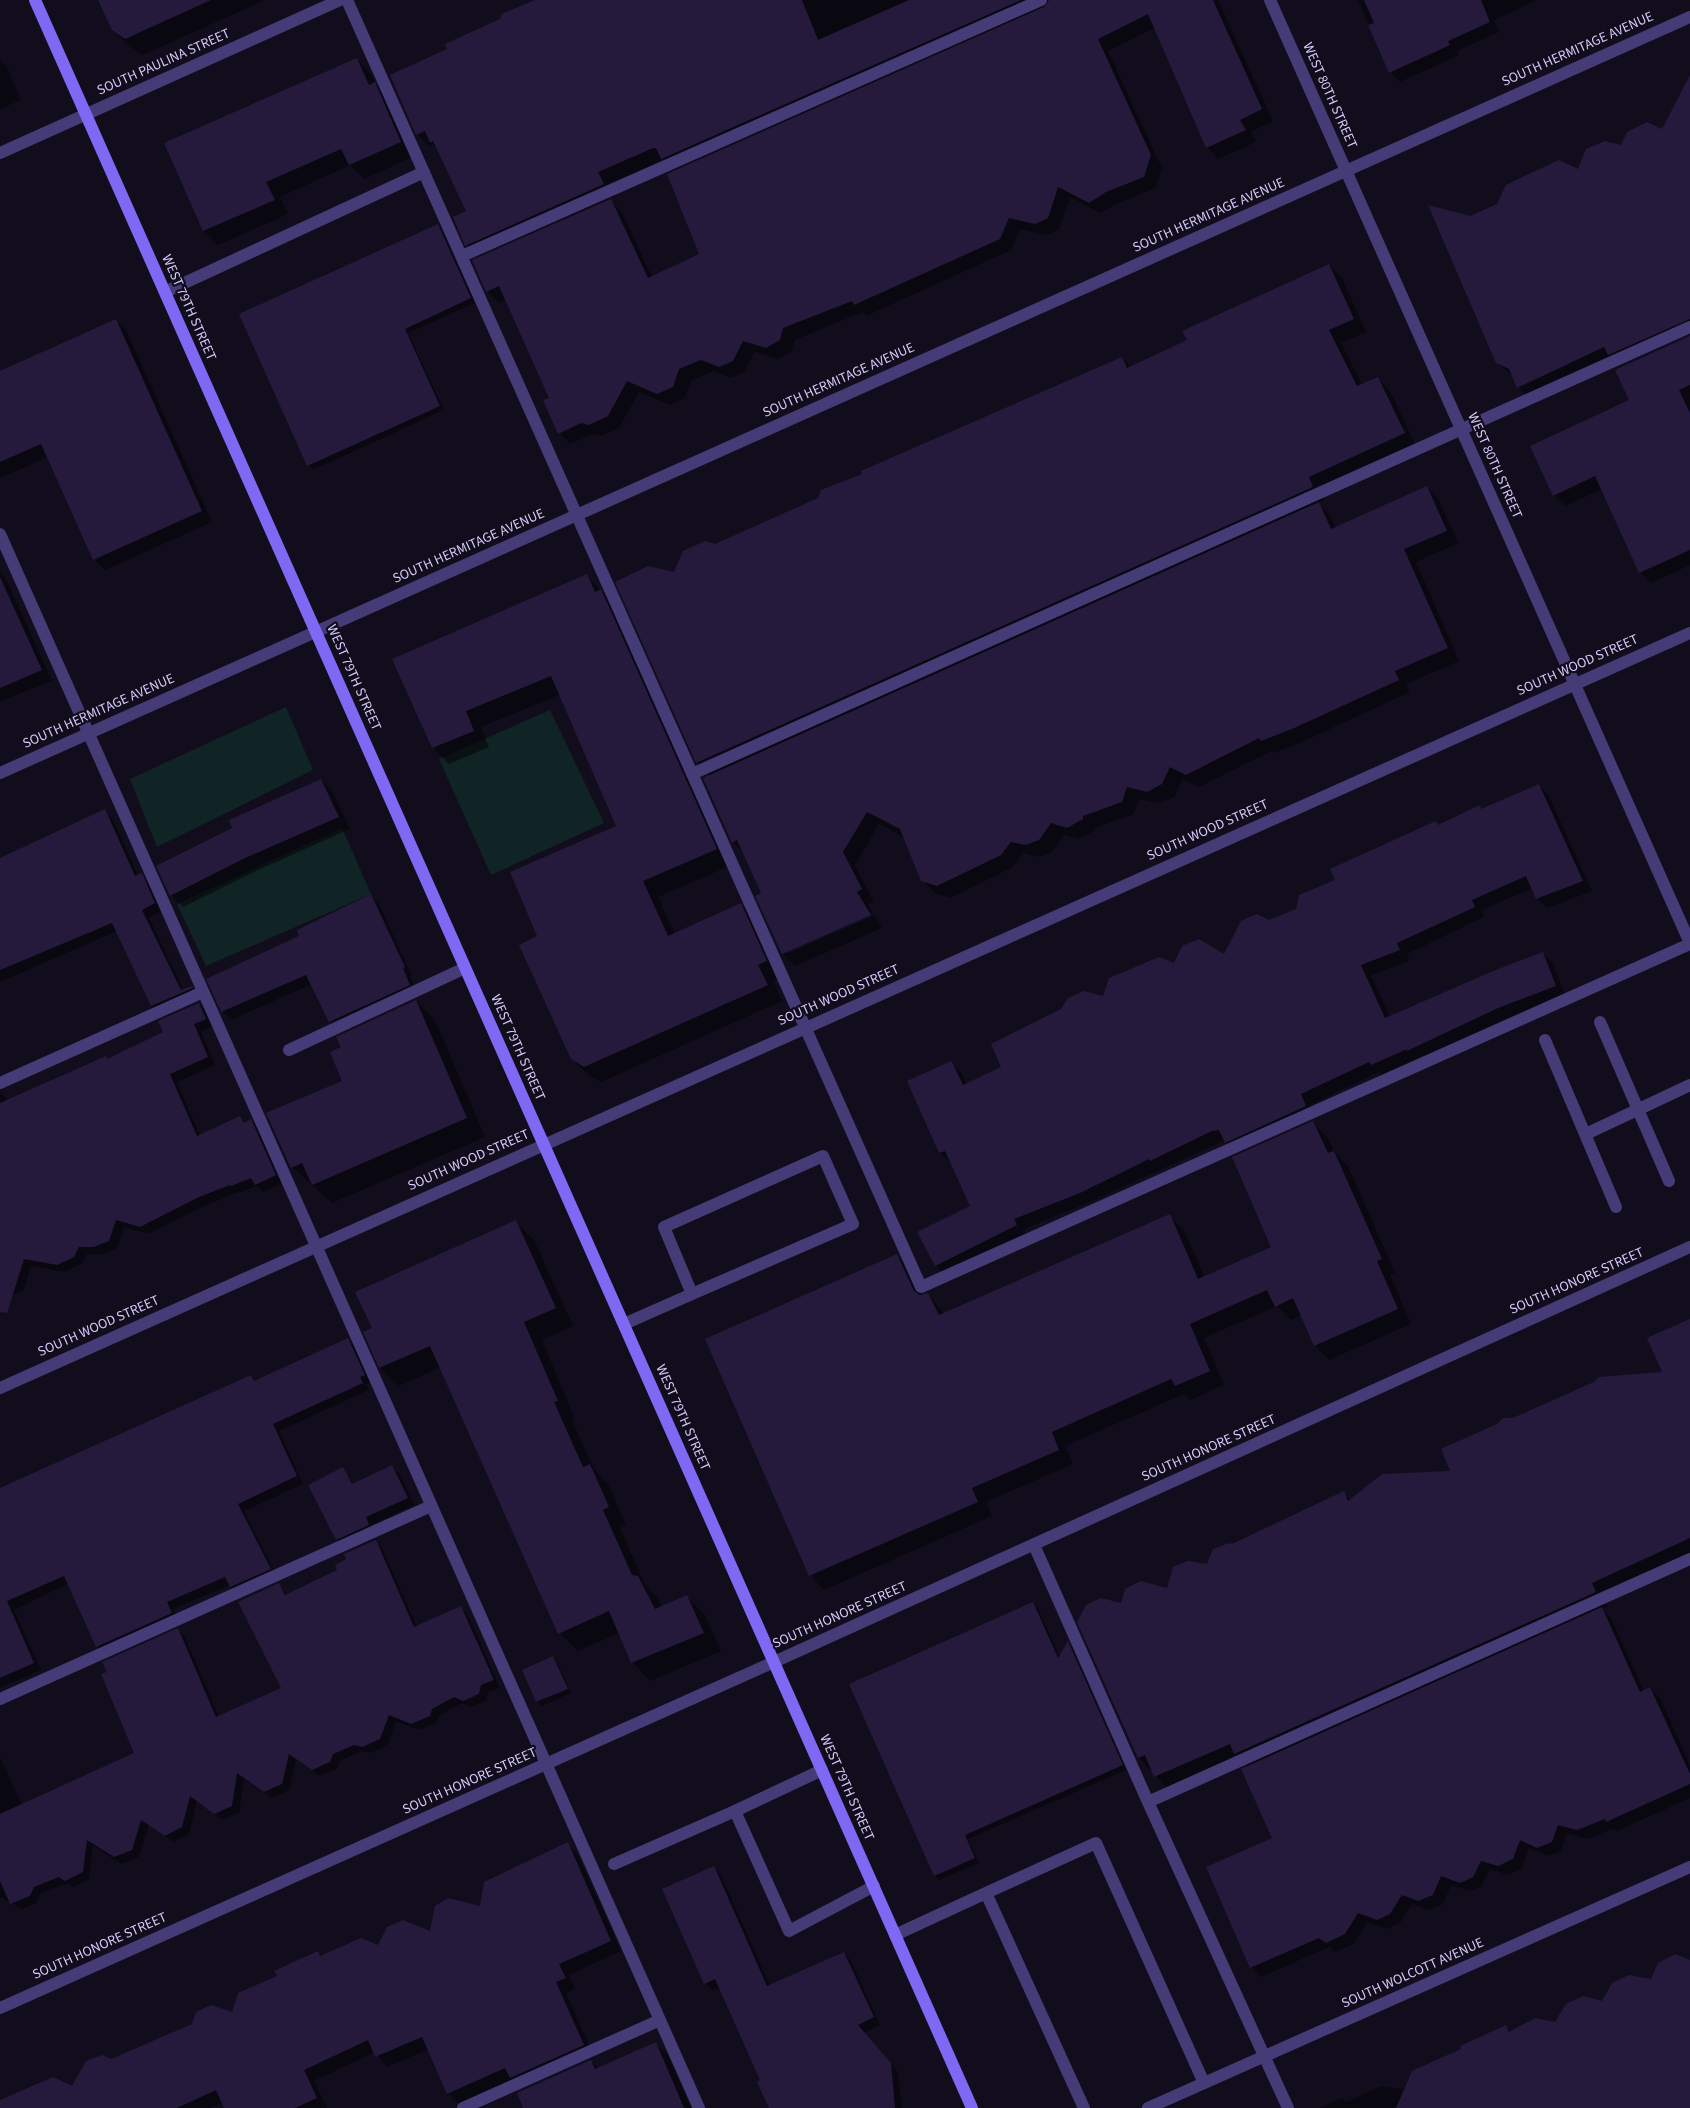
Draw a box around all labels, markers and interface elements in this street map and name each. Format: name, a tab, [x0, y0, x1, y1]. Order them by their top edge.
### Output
street label: SOUTH HERMITAGE AVENUE	[1500, 9, 1656, 91]
street label: SOUTH PAULINA STREET	[95, 26, 233, 100]
street label: WEST 80TH STREET	[1298, 40, 1360, 152]
street label: SOUTH HERMITAGE AVENUE	[1131, 175, 1287, 257]
street label: WEST 79TH STREET	[157, 252, 219, 364]
street label: SOUTH HERMITAGE AVENUE	[761, 340, 917, 422]
street label: WEST 80TH STREET	[1463, 410, 1525, 522]
street label: SOUTH HERMITAGE AVENUE	[391, 506, 547, 588]
street label: WEST 79TH STREET	[322, 622, 384, 734]
street label: SOUTH WOOD STREET	[1515, 632, 1641, 700]
street label: SOUTH HERMITAGE AVENUE	[21, 671, 177, 753]
street label: SOUTH WOOD STREET	[1145, 797, 1271, 865]
street label: SOUTH WOOD STREET	[776, 962, 902, 1030]
street label: WEST 79TH STREET	[486, 992, 548, 1104]
street label: SOUTH WOOD STREET	[406, 1127, 532, 1195]
street label: SOUTH HONORE STREET	[1507, 1245, 1647, 1319]
street label: SOUTH WOOD STREET	[36, 1293, 162, 1361]
street label: WEST 79TH STREET	[651, 1362, 713, 1474]
street label: SOUTH HONORE STREET	[1139, 1412, 1279, 1486]
street label: SOUTH HONORE STREET	[770, 1579, 910, 1653]
street label: WEST 79TH STREET	[815, 1732, 877, 1844]
street label: SOUTH HONORE STREET	[400, 1745, 540, 1819]
street label: SOUTH HONORE STREET	[30, 1910, 170, 1984]
street label: SOUTH WOLCOTT AVENUE	[1339, 1935, 1487, 2013]

